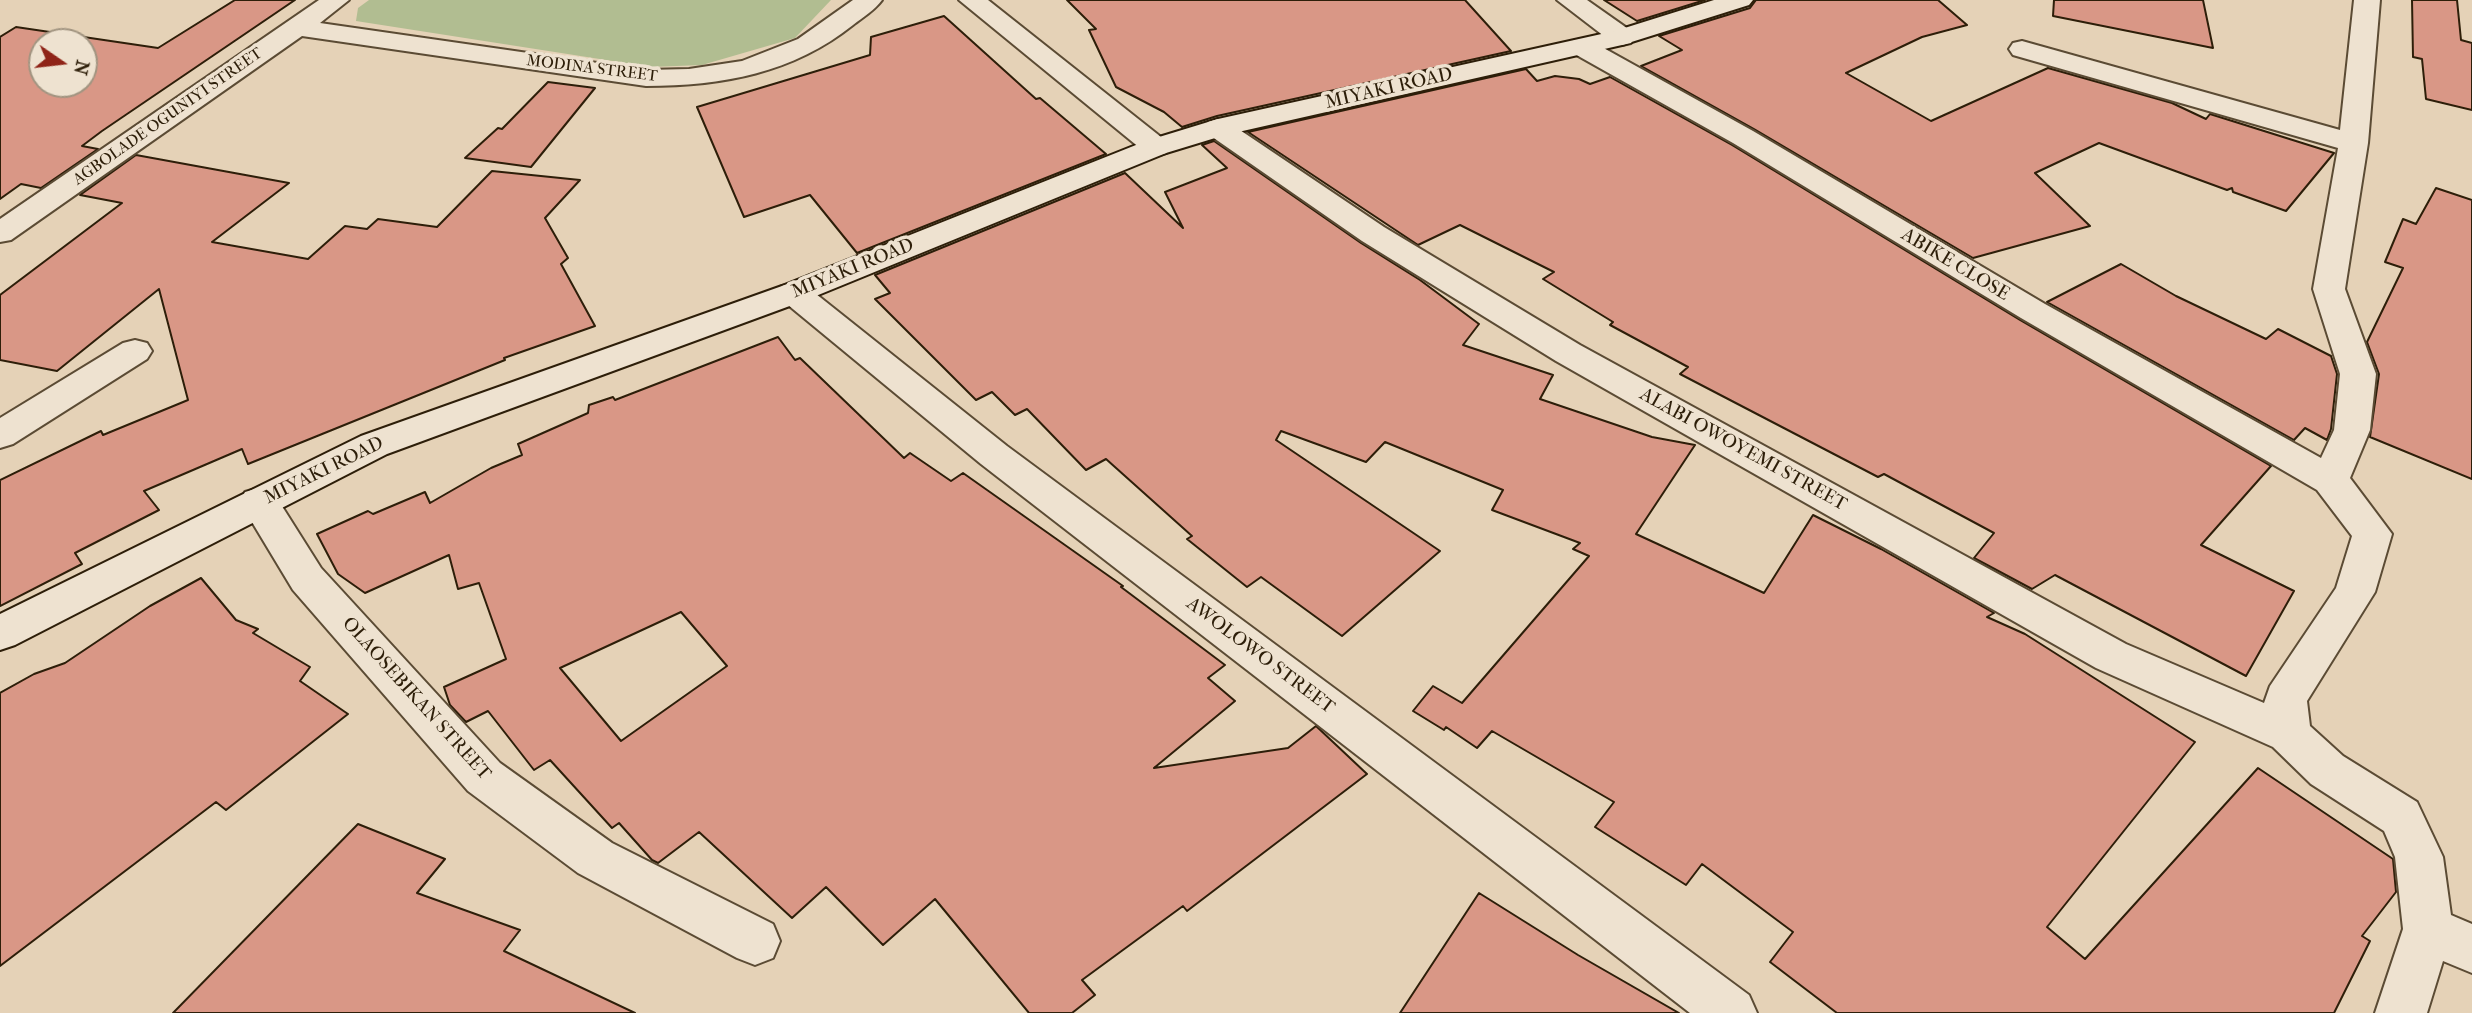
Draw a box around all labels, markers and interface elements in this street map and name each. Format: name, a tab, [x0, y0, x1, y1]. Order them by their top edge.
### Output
north arrow	[28, 28, 98, 98]
street label: AGBOLADE OGUNIYI STREET	[70, 44, 266, 190]
street label: MODINA STREET	[525, 51, 659, 87]
street label: MIYAKI ROAD	[1323, 63, 1455, 115]
street label: ABIKE CLOSE	[1897, 224, 2013, 306]
street label: MIYAKI ROAD	[789, 234, 917, 304]
street label: ALABI OWOYEMI STREET	[1635, 383, 1851, 517]
street label: MIYAKI ROAD	[261, 432, 387, 510]
street label: AWOLOWO STREET	[1181, 593, 1339, 719]
street label: OLAOSEBIKAN STREET	[337, 613, 495, 785]

